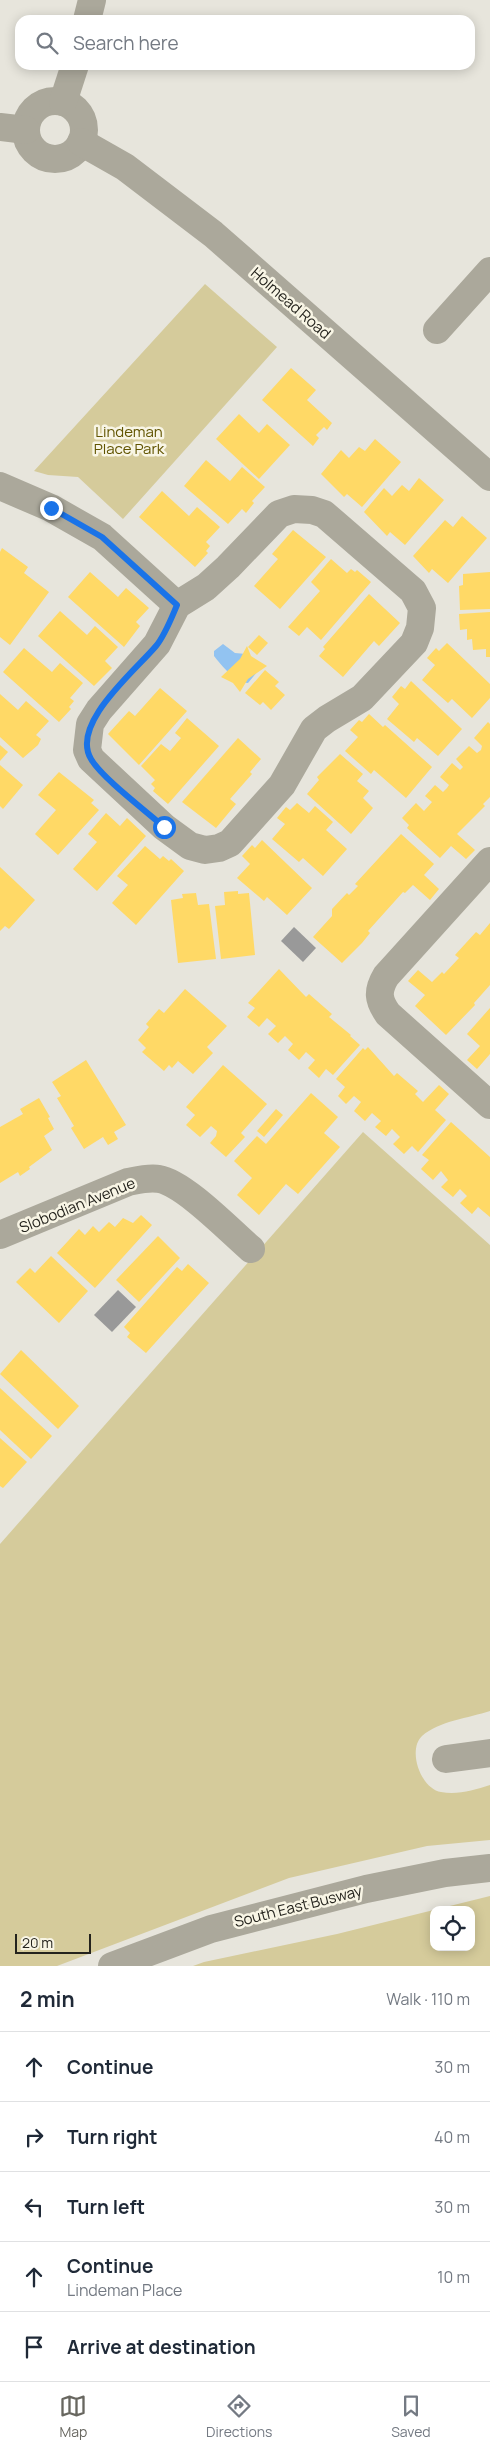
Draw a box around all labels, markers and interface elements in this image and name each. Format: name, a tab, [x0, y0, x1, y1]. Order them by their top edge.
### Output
search box	[15, 15, 475, 70]
icon: search	[33, 29, 61, 57]
text: Search here	[73, 30, 179, 56]
street label: Holmead Road	[246, 262, 336, 344]
park label: Lindeman Place Park	[94, 421, 165, 459]
route end	[40, 497, 63, 520]
route start	[153, 816, 176, 839]
street label: Slobodian Avenue	[16, 1172, 138, 1238]
street label: South East Busway	[232, 1880, 364, 1932]
map controls	[430, 1906, 475, 1951]
button: locate	[430, 1906, 475, 1951]
scale bar	[15, 1931, 91, 1954]
text: 20 m	[22, 1933, 53, 1952]
text: 2 min	[20, 1985, 75, 2013]
text: Walk · 110 m	[386, 1988, 470, 2010]
icon: ahead	[20, 2053, 48, 2081]
text: Continue	[67, 2054, 153, 2080]
text: 30 m	[435, 2056, 470, 2078]
icon: right	[20, 2123, 48, 2151]
text: Turn right	[67, 2124, 157, 2150]
text: 40 m	[434, 2126, 470, 2148]
icon: left	[20, 2193, 48, 2221]
text: Turn left	[67, 2194, 145, 2220]
text: 30 m	[435, 2196, 470, 2218]
text: Continue	[67, 2253, 153, 2279]
icon: ahead	[20, 2263, 48, 2291]
text: 10 m	[437, 2266, 470, 2288]
text: Lindeman Place	[67, 2279, 182, 2301]
icon: arrive	[20, 2333, 48, 2361]
text: Arrive at destination	[67, 2334, 256, 2360]
tab: Map	[59, 2392, 87, 2441]
tab: Directions	[206, 2392, 272, 2441]
tab: Saved	[391, 2392, 431, 2441]

